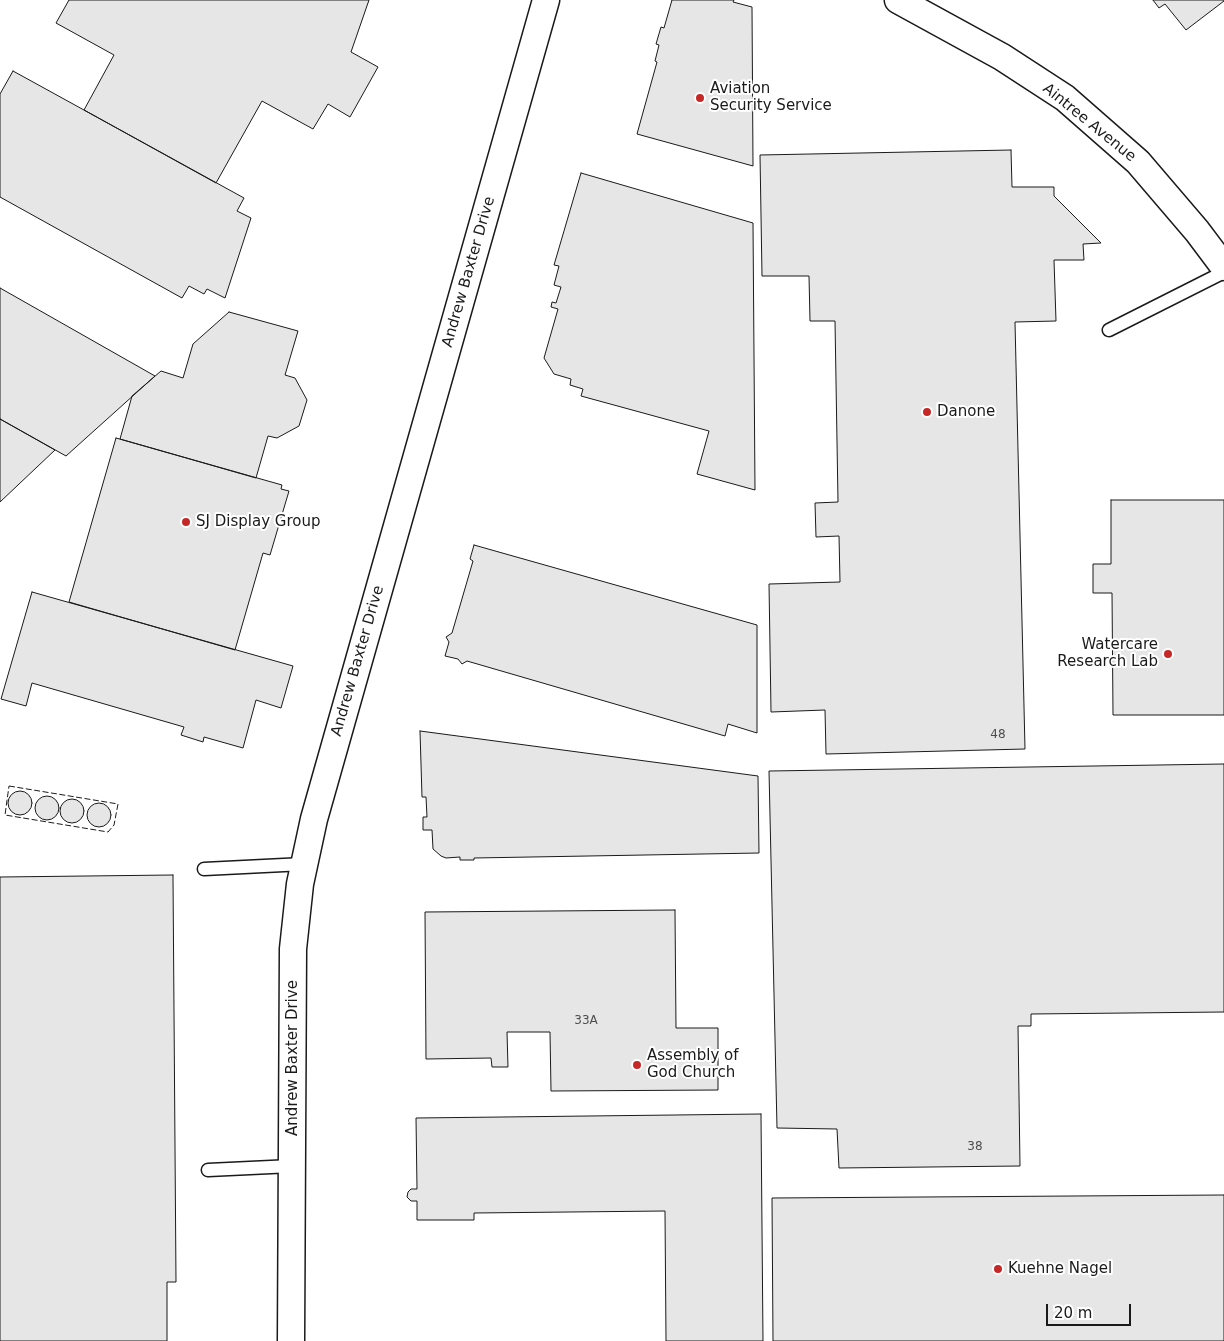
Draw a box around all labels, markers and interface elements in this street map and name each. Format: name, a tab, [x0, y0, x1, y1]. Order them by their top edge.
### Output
place label: Aviation Security Service	[710, 80, 832, 115]
street label: Aintree Avenue	[1039, 80, 1139, 166]
marker: Aviation Security Service	[694, 92, 706, 104]
street label: Andrew Baxter Drive	[439, 195, 499, 349]
place label: Danone	[937, 403, 995, 421]
marker: Danone	[921, 406, 933, 418]
place label: SJ Display Group	[196, 513, 320, 531]
marker: SJ Display Group	[180, 516, 192, 528]
street label: Andrew Baxter Drive	[328, 584, 388, 738]
place label: Watercare Research Lab	[1057, 636, 1158, 671]
marker: Watercare Research Lab	[1162, 648, 1174, 660]
house number: 48	[990, 728, 1006, 742]
street label: Andrew Baxter Drive	[284, 980, 302, 1136]
house number: 33A	[574, 1014, 598, 1028]
place label: Assembly of God Church	[647, 1047, 739, 1082]
marker: Assembly of God Church	[631, 1059, 643, 1071]
house number: 38	[967, 1140, 983, 1154]
place label: Kuehne Nagel	[1008, 1260, 1112, 1278]
marker: Kuehne Nagel	[992, 1263, 1004, 1275]
scale bar	[1049, 1294, 1134, 1326]
text: 20 m	[1054, 1304, 1092, 1322]

